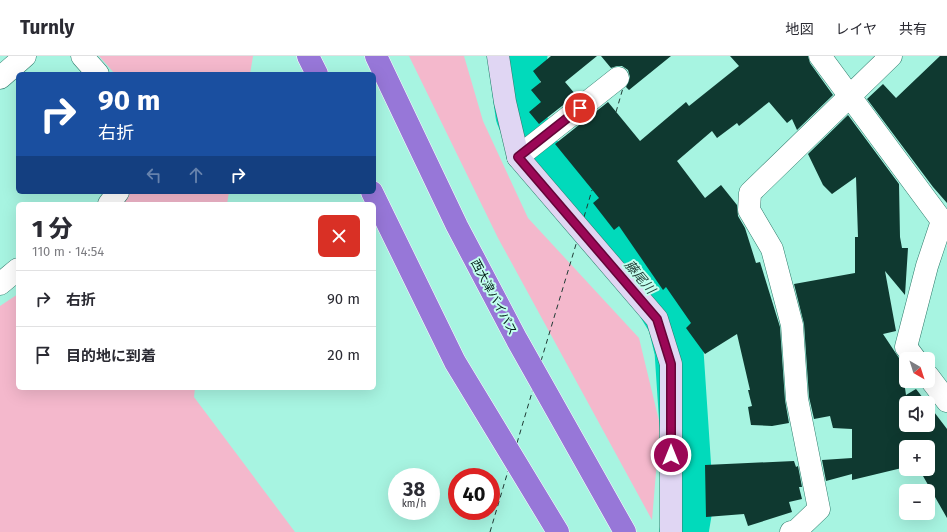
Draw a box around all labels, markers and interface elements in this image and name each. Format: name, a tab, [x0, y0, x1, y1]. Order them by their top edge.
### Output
text: Turnly	[20, 16, 74, 39]
text: 地図	[785, 21, 813, 38]
text: レイヤ	[835, 21, 877, 38]
text: 共有	[899, 21, 927, 38]
text: 90 m	[98, 84, 160, 117]
icon: right	[32, 88, 84, 140]
pin	[563, 91, 597, 125]
icon: arrive	[569, 97, 591, 119]
text: 右折	[98, 122, 134, 144]
icon: left	[143, 164, 165, 186]
icon: ahead	[185, 164, 207, 186]
icon: right	[227, 164, 249, 186]
text: 1 分	[32, 215, 73, 243]
button: close	[318, 215, 360, 257]
text: 110 m · 14:54	[32, 244, 104, 259]
street label: 西大津バイパス	[468, 257, 520, 337]
water label: 藤尾川	[622, 257, 660, 298]
icon: right	[32, 288, 54, 310]
text: 90 m	[327, 290, 360, 308]
text: 右折	[66, 291, 96, 309]
icon: arrive	[32, 344, 54, 366]
text: 20 m	[327, 346, 360, 364]
text: 目的地に到着	[66, 347, 156, 365]
north arrow	[899, 352, 935, 388]
map controls	[899, 352, 935, 520]
button: sound	[899, 396, 935, 432]
position arrow	[650, 434, 692, 476]
button: +	[899, 440, 935, 476]
speed limit sign: 40	[448, 468, 500, 520]
text: 38	[403, 477, 425, 501]
button: −	[899, 484, 935, 520]
text: km/h	[402, 498, 426, 510]

